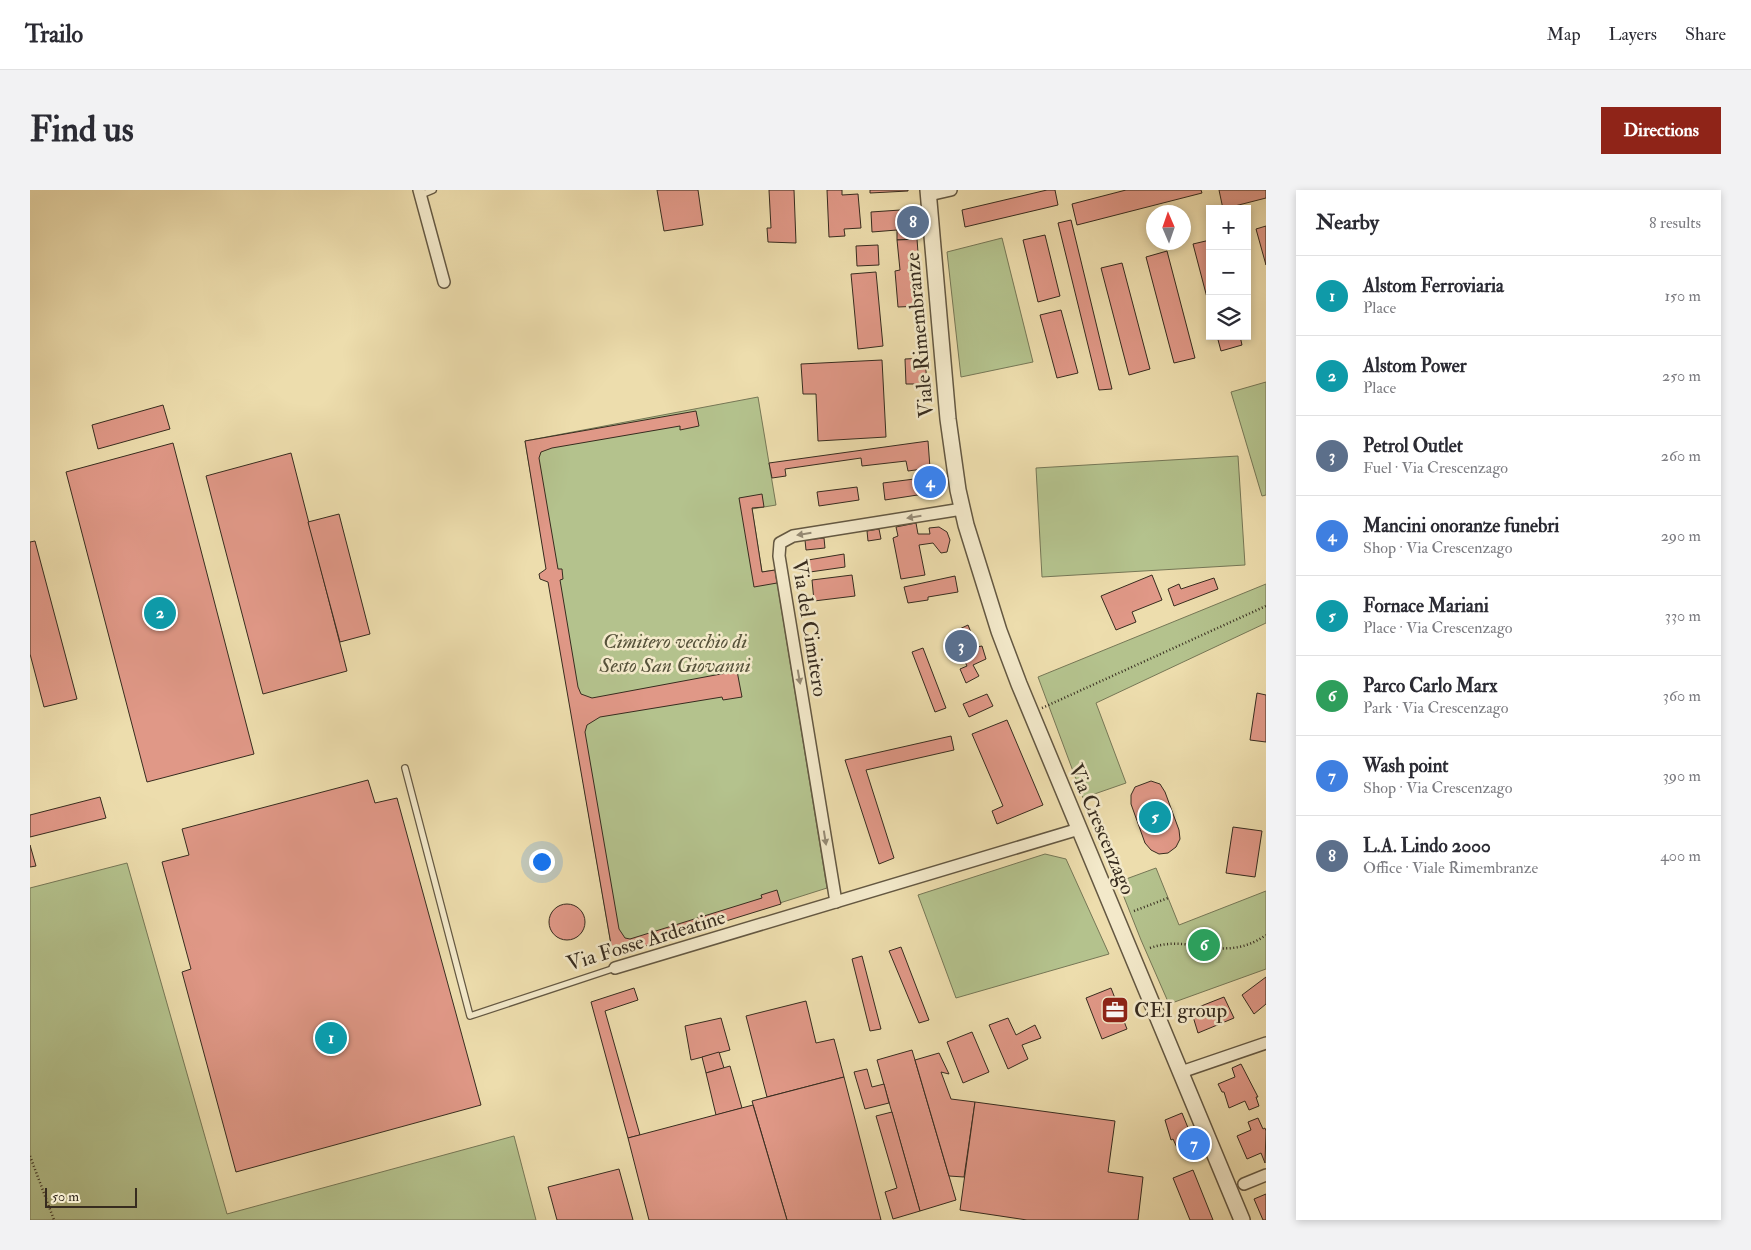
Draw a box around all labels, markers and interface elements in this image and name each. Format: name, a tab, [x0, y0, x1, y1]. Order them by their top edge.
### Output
text: Trailo	[25, 19, 83, 50]
text: Map	[1547, 23, 1581, 46]
text: Layers	[1609, 23, 1657, 46]
text: Share	[1685, 23, 1726, 46]
button: Directions	[1601, 107, 1721, 154]
text: Find us	[30, 108, 134, 152]
pin: 8	[897, 203, 929, 241]
north arrow	[1146, 205, 1191, 250]
map controls	[1206, 205, 1251, 340]
button: +	[1206, 205, 1251, 250]
text: Nearby	[1316, 209, 1379, 236]
text: 8 results	[1649, 213, 1701, 233]
button: −	[1206, 250, 1251, 295]
street label: Viale Rimembranze	[899, 251, 940, 419]
text: Alstom Ferroviaria	[1363, 274, 1504, 298]
text: 1	[1329, 286, 1335, 306]
text: 150 m	[1664, 286, 1701, 306]
button: layers	[1206, 295, 1251, 340]
text: Place	[1363, 298, 1396, 318]
text: Alstom Power	[1363, 354, 1467, 378]
text: 2	[1328, 366, 1336, 386]
text: 250 m	[1662, 366, 1701, 386]
text: Place	[1363, 378, 1396, 398]
text: Petrol Outlet	[1363, 434, 1463, 458]
text: 3	[1329, 446, 1335, 466]
text: 260 m	[1661, 446, 1701, 466]
text: Fuel · Via Crescenzago	[1363, 458, 1508, 478]
pin: 4	[914, 463, 946, 501]
one-way arrow	[905, 513, 921, 521]
text: Mancini onoranze funebri	[1363, 514, 1559, 538]
text: 4	[1328, 526, 1336, 546]
text: 290 m	[1661, 526, 1701, 546]
one-way arrow	[796, 530, 812, 538]
text: Shop · Via Crescenzago	[1363, 538, 1512, 558]
street label: Via del Cimitero	[785, 558, 834, 699]
pin: 2	[144, 594, 176, 632]
text: Fornace Mariani	[1363, 594, 1489, 618]
text: 5	[1328, 606, 1336, 626]
text: 330 m	[1665, 606, 1701, 626]
text: Place · Via Crescenzago	[1363, 618, 1512, 638]
pin: 3	[945, 627, 977, 665]
park label: Cimitero vecchio di Sesto San Giovanni	[598, 628, 751, 679]
one-way arrow	[796, 670, 804, 686]
text: Parco Carlo Marx	[1363, 674, 1497, 698]
text: 6	[1328, 686, 1336, 706]
text: 360 m	[1663, 686, 1701, 706]
text: Park · Via Crescenzago	[1363, 698, 1508, 718]
text: Wash point	[1363, 754, 1449, 778]
street label: Via Crescenzago	[1062, 760, 1141, 899]
text: 7	[1328, 766, 1336, 786]
text: 390 m	[1663, 766, 1701, 786]
text: Shop · Via Crescenzago	[1363, 778, 1512, 798]
pin: 5	[1139, 798, 1171, 836]
one-way arrow	[822, 830, 830, 846]
text: L.A. Lindo 2000	[1363, 834, 1491, 858]
text: 8	[1328, 846, 1336, 866]
text: 400 m	[1660, 846, 1701, 866]
your location	[529, 849, 555, 875]
text: Office · Viale Rimembranze	[1363, 858, 1538, 878]
street label: Via Fosse Ardeatine	[564, 903, 729, 977]
pin: 6	[1188, 926, 1220, 964]
office icon: CEI group	[1100, 995, 1130, 1025]
place label: CEI group	[1134, 997, 1227, 1024]
pin: 1	[315, 1019, 347, 1057]
pin: 7	[1178, 1125, 1210, 1163]
scale bar	[45, 1185, 138, 1208]
text: 50 m	[52, 1188, 79, 1205]

